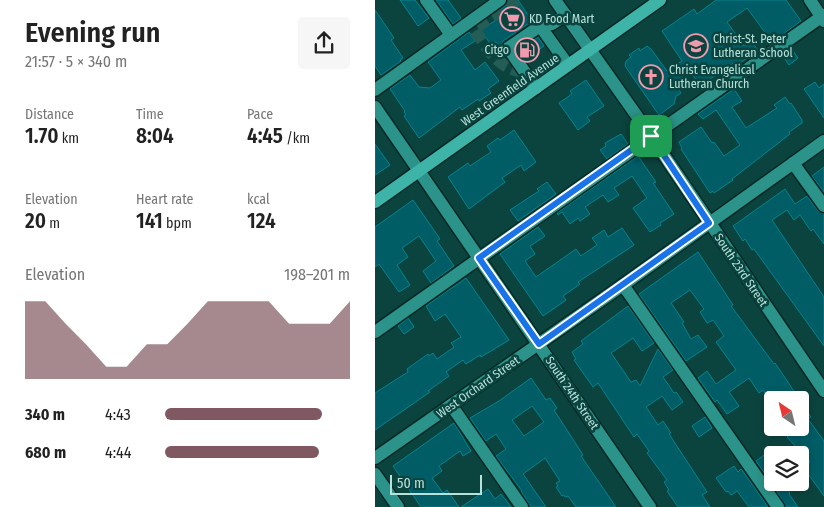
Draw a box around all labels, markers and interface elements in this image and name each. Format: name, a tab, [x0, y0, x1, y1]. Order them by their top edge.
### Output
supermarket icon: KD Food Mart	[499, 6, 525, 32]
place label: KD Food Mart	[529, 12, 594, 26]
text: Evening run	[25, 16, 160, 49]
button: share	[298, 17, 350, 69]
place label: Christ-St. Peter Lutheran School	[713, 32, 793, 60]
school or university icon: Christ-St. Peter Lutheran School	[683, 33, 709, 59]
fuel station icon: Citgo	[514, 37, 540, 63]
place label: Citgo	[484, 43, 509, 57]
street label: West Greenfield Avenue	[458, 51, 562, 129]
text: 21:57 · 5 × 340 m	[25, 52, 127, 71]
place label: Christ Evangelical Lutheran Church	[669, 63, 755, 91]
church icon: Christ Evangelical Lutheran Church	[638, 64, 664, 90]
text: Distance	[25, 106, 74, 123]
text: Time	[136, 106, 164, 123]
text: Pace	[247, 106, 273, 123]
pin	[630, 115, 672, 157]
icon: arrive	[637, 122, 665, 150]
text: 1.70	[25, 123, 58, 149]
text: 8:04	[136, 123, 174, 149]
text: 4:45	[247, 123, 283, 149]
text: km	[58, 130, 79, 147]
text: /km	[283, 130, 310, 147]
text: Elevation	[25, 191, 78, 208]
text: Heart rate	[136, 191, 193, 208]
text: kcal	[247, 191, 270, 208]
text: 20	[25, 208, 46, 234]
text: 141	[136, 208, 163, 234]
text: 124	[247, 208, 276, 234]
text: m	[46, 215, 60, 232]
text: bpm	[163, 215, 192, 232]
street label: South 23rd Street	[711, 231, 771, 309]
text: Elevation	[25, 265, 85, 284]
text: 198–201 m	[284, 265, 350, 284]
street label: West Orchard Street	[434, 353, 522, 421]
street label: South 24th Street	[542, 354, 602, 432]
north arrow	[764, 391, 809, 436]
map controls	[764, 391, 809, 491]
text: 340 m	[25, 405, 65, 424]
text: 4:43	[105, 405, 131, 424]
text: 680 m	[25, 443, 66, 462]
text: 4:44	[105, 443, 132, 462]
button: layers	[764, 446, 809, 491]
scale bar	[390, 472, 483, 495]
text: 50 m	[397, 475, 425, 492]

